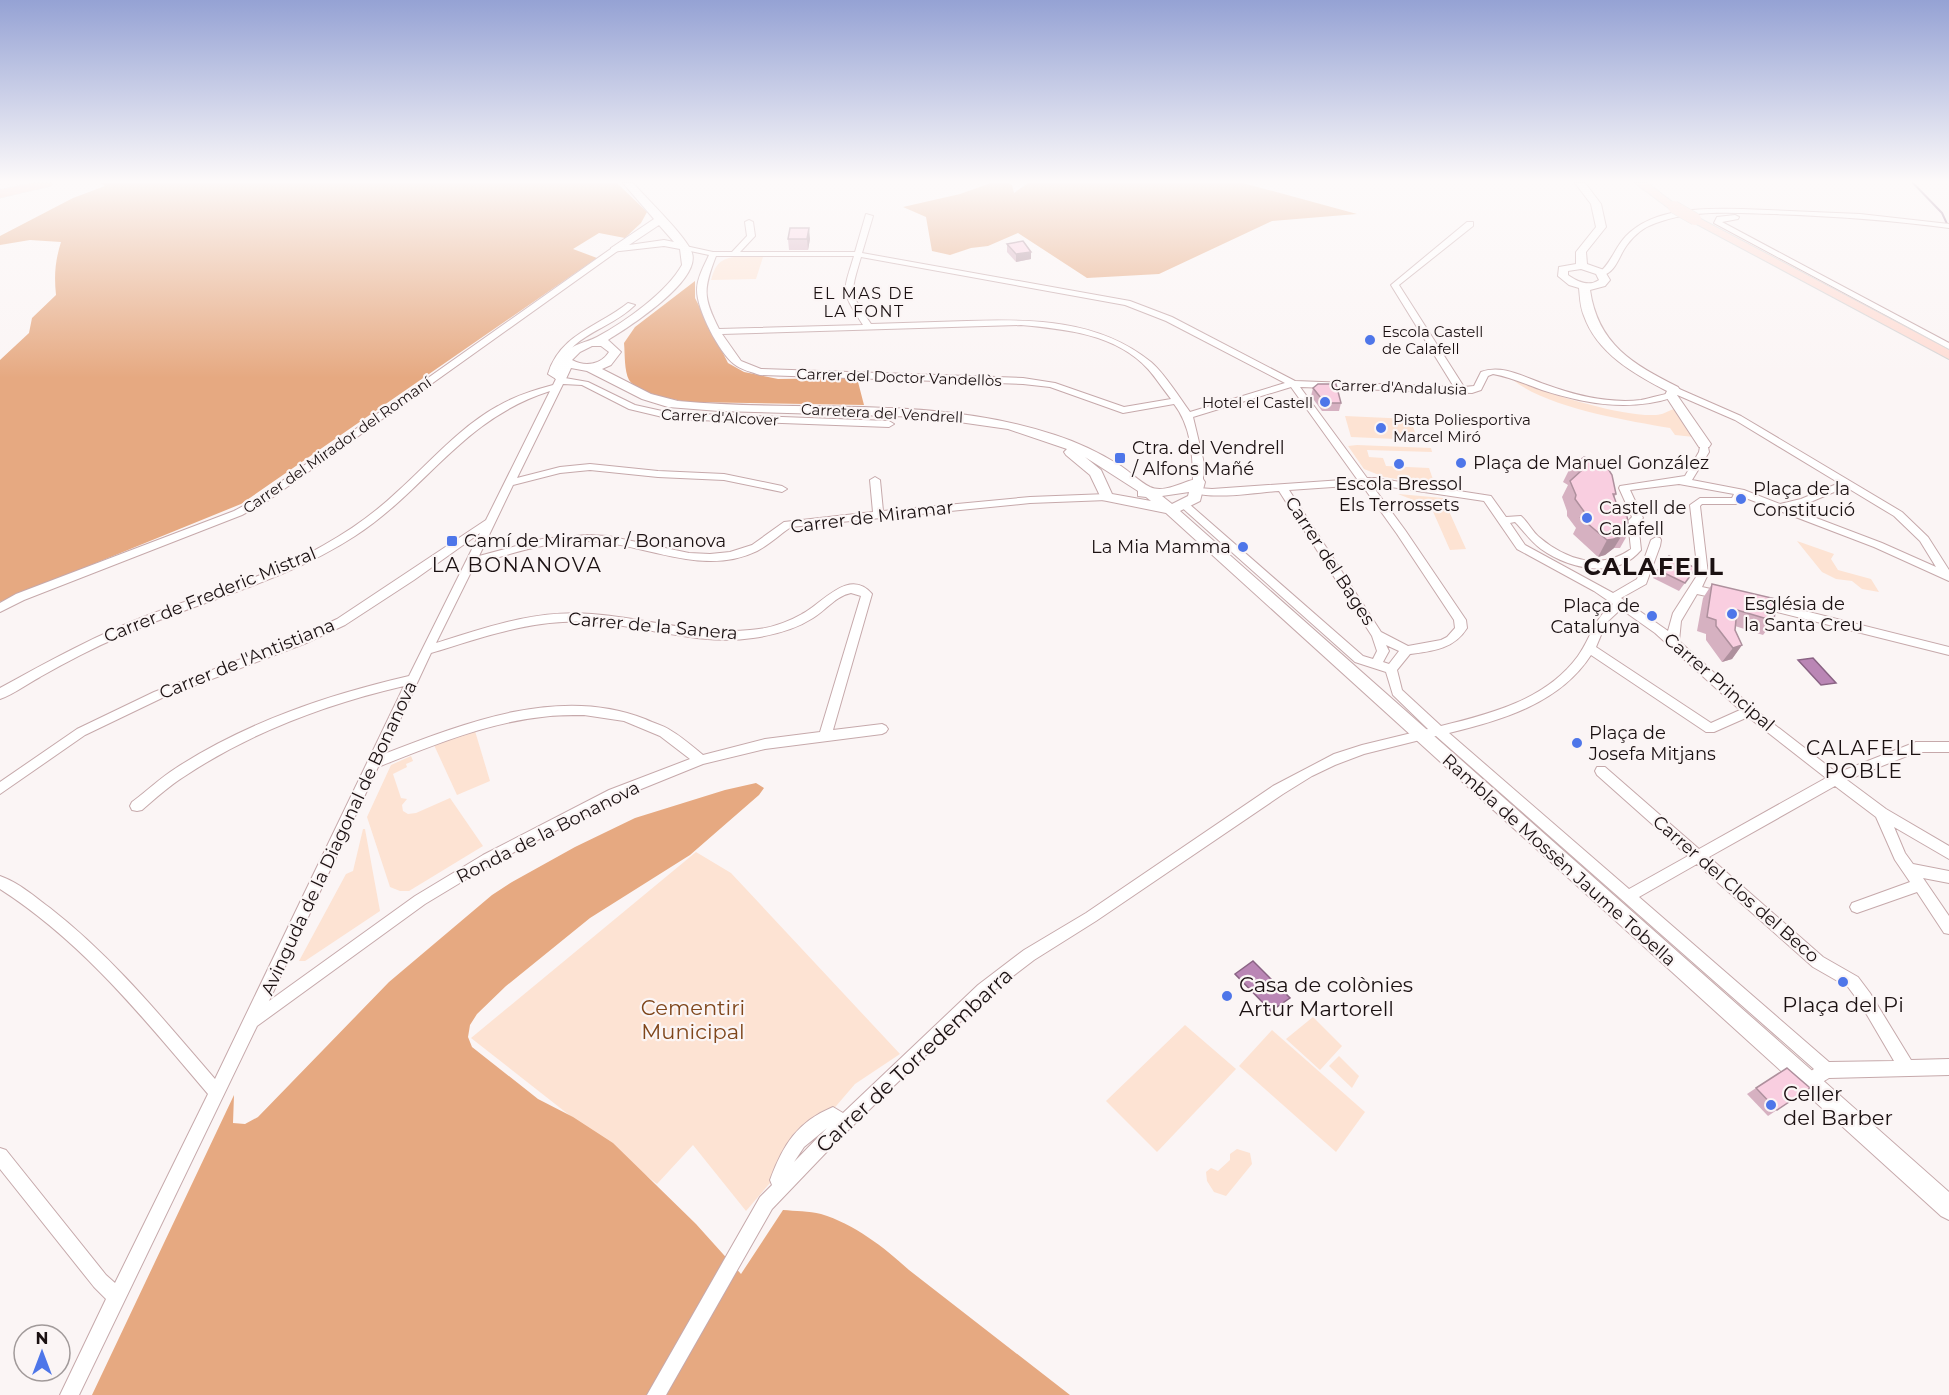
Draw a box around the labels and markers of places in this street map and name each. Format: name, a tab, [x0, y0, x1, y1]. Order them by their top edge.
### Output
place label: Escola Castell de Calafell	[1382, 322, 1483, 358]
marker: Escola Castell de Calafell	[1363, 333, 1377, 347]
place label: Hotel el Castell	[1202, 393, 1313, 412]
marker: Hotel el Castell	[1318, 395, 1332, 409]
place label: Pista Poliesportiva Marcel Miró	[1393, 410, 1531, 446]
marker: Pista Poliesportiva Marcel Miró	[1374, 421, 1388, 435]
place label: Ctra. del Vendrell / Alfons Mañé	[1131, 437, 1285, 480]
marker: Ctra. del Vendrell / Alfons Mañé	[1113, 451, 1127, 465]
place label: Plaça de Manuel González	[1473, 452, 1709, 474]
marker: Plaça de Manuel González	[1454, 456, 1468, 470]
marker: Escola Bressol Els Terrossets	[1392, 457, 1406, 471]
place label: Escola Bressol Els Terrossets	[1335, 473, 1463, 516]
place label: Plaça de la Constitució	[1753, 478, 1855, 521]
marker: Plaça de la Constitució	[1734, 492, 1748, 506]
place label: Castell de Calafell	[1599, 497, 1686, 540]
marker: Castell de Calafell	[1580, 511, 1594, 525]
place label: Camí de Miramar / Bonanova	[464, 530, 726, 552]
marker: Camí de Miramar / Bonanova	[445, 534, 459, 548]
place label: La Mia Mamma	[1091, 536, 1231, 558]
marker: La Mia Mamma	[1236, 540, 1250, 554]
place label: Església de la Santa Creu	[1744, 593, 1863, 636]
place label: Plaça de Catalunya	[1550, 595, 1640, 638]
marker: Església de la Santa Creu	[1725, 607, 1739, 621]
marker: Plaça de Catalunya	[1645, 609, 1659, 623]
place label: Plaça de Josefa Mitjans	[1588, 722, 1716, 765]
marker: Plaça de Josefa Mitjans	[1570, 736, 1584, 750]
place label: Casa de colònies Artur Martorell	[1239, 972, 1413, 1021]
marker: Plaça del Pi	[1836, 975, 1850, 989]
marker: Casa de colònies Artur Martorell	[1220, 989, 1234, 1003]
place label: Plaça del Pi	[1782, 992, 1904, 1017]
place label: Celler del Barber	[1783, 1081, 1893, 1130]
marker: Celler del Barber	[1764, 1098, 1778, 1112]

